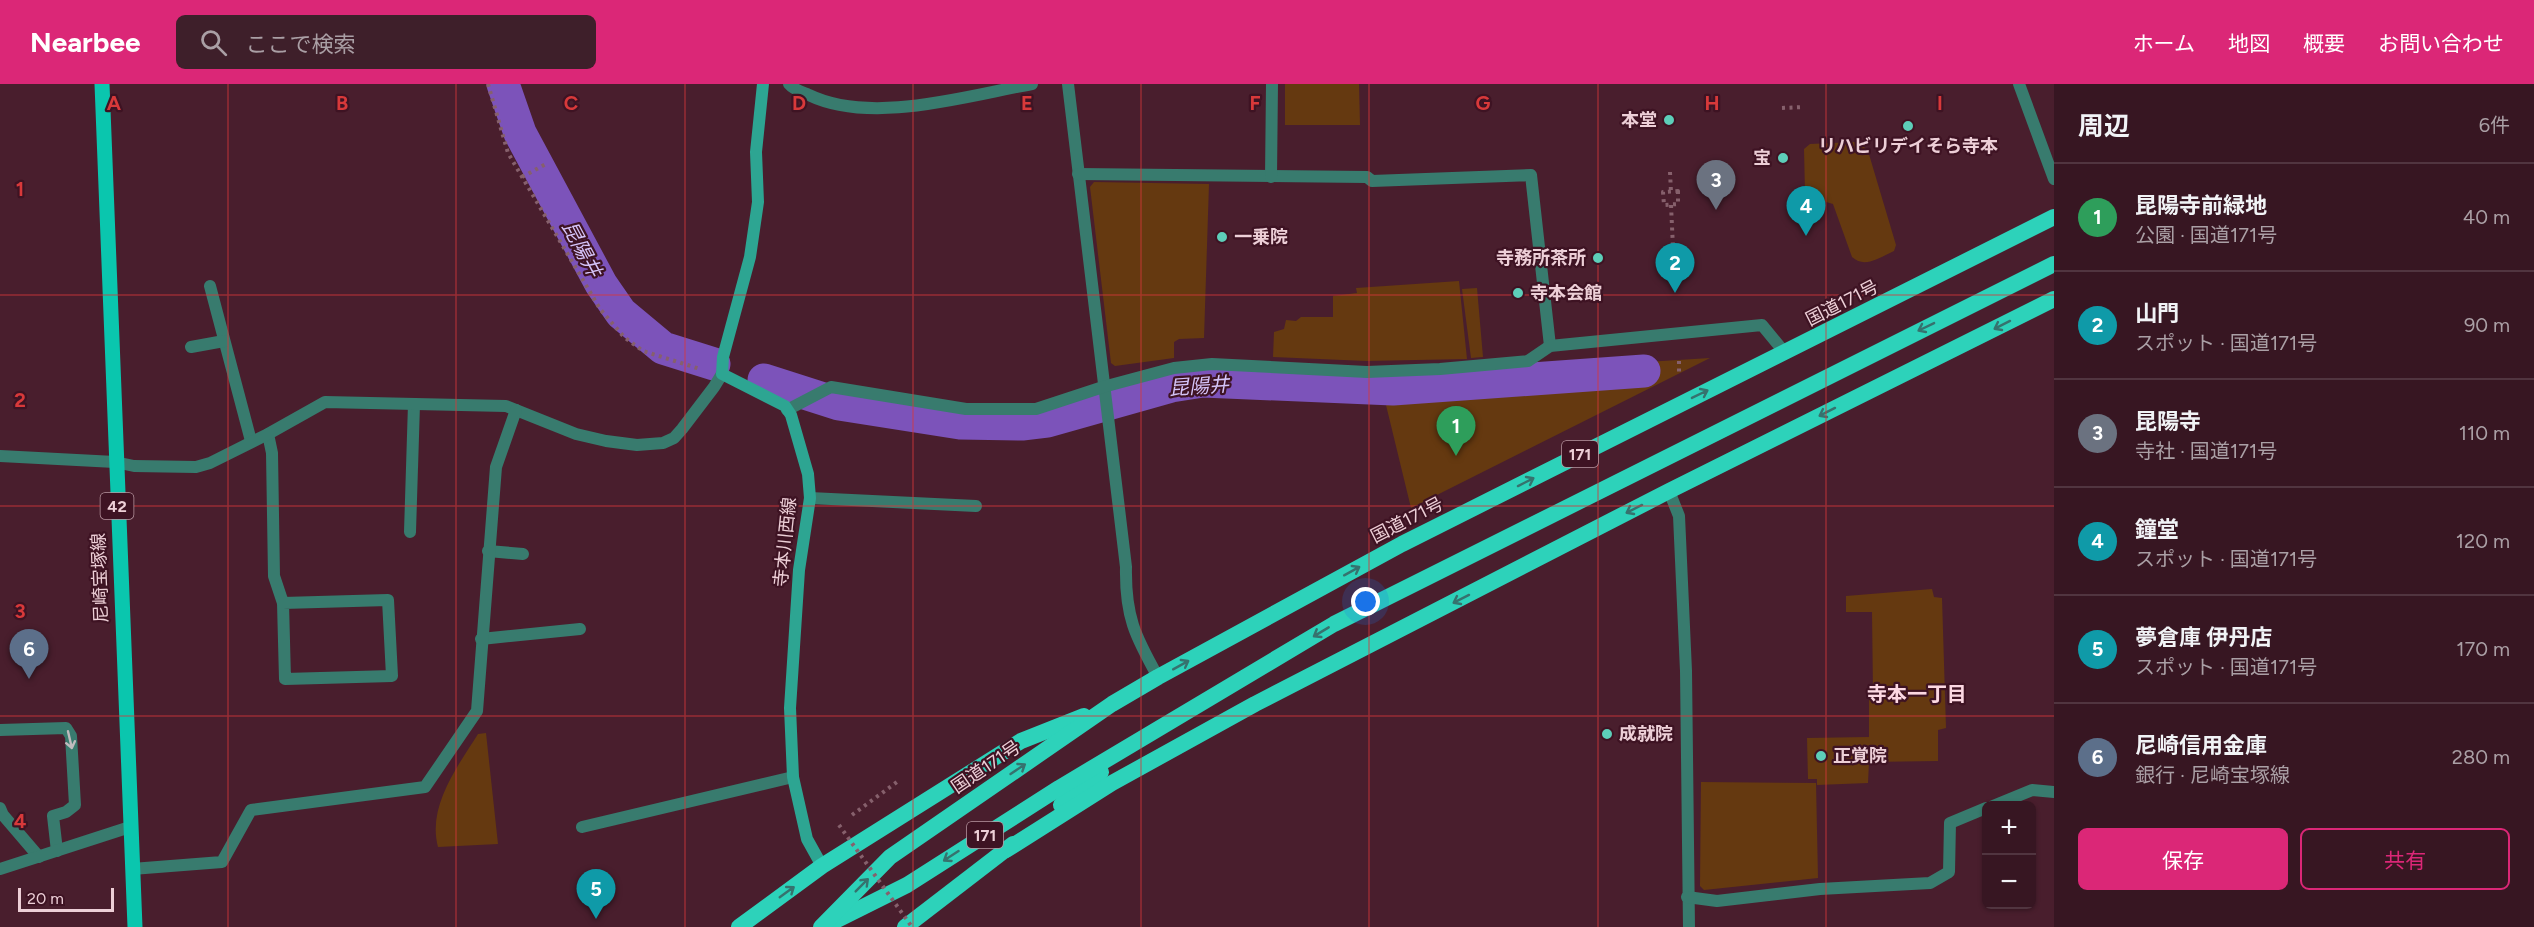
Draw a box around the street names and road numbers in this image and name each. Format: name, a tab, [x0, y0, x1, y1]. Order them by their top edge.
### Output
street label: 国道171号	[1802, 275, 1882, 331]
road number: 171	[1562, 441, 1598, 467]
street label: 国道171号	[1367, 492, 1447, 548]
road number: 42	[100, 493, 134, 519]
street label: 寺本川西線	[769, 496, 801, 588]
street label: 尼崎宝塚線	[87, 533, 113, 623]
street label: 国道171号	[947, 736, 1025, 798]
road number: 171	[967, 822, 1003, 848]

